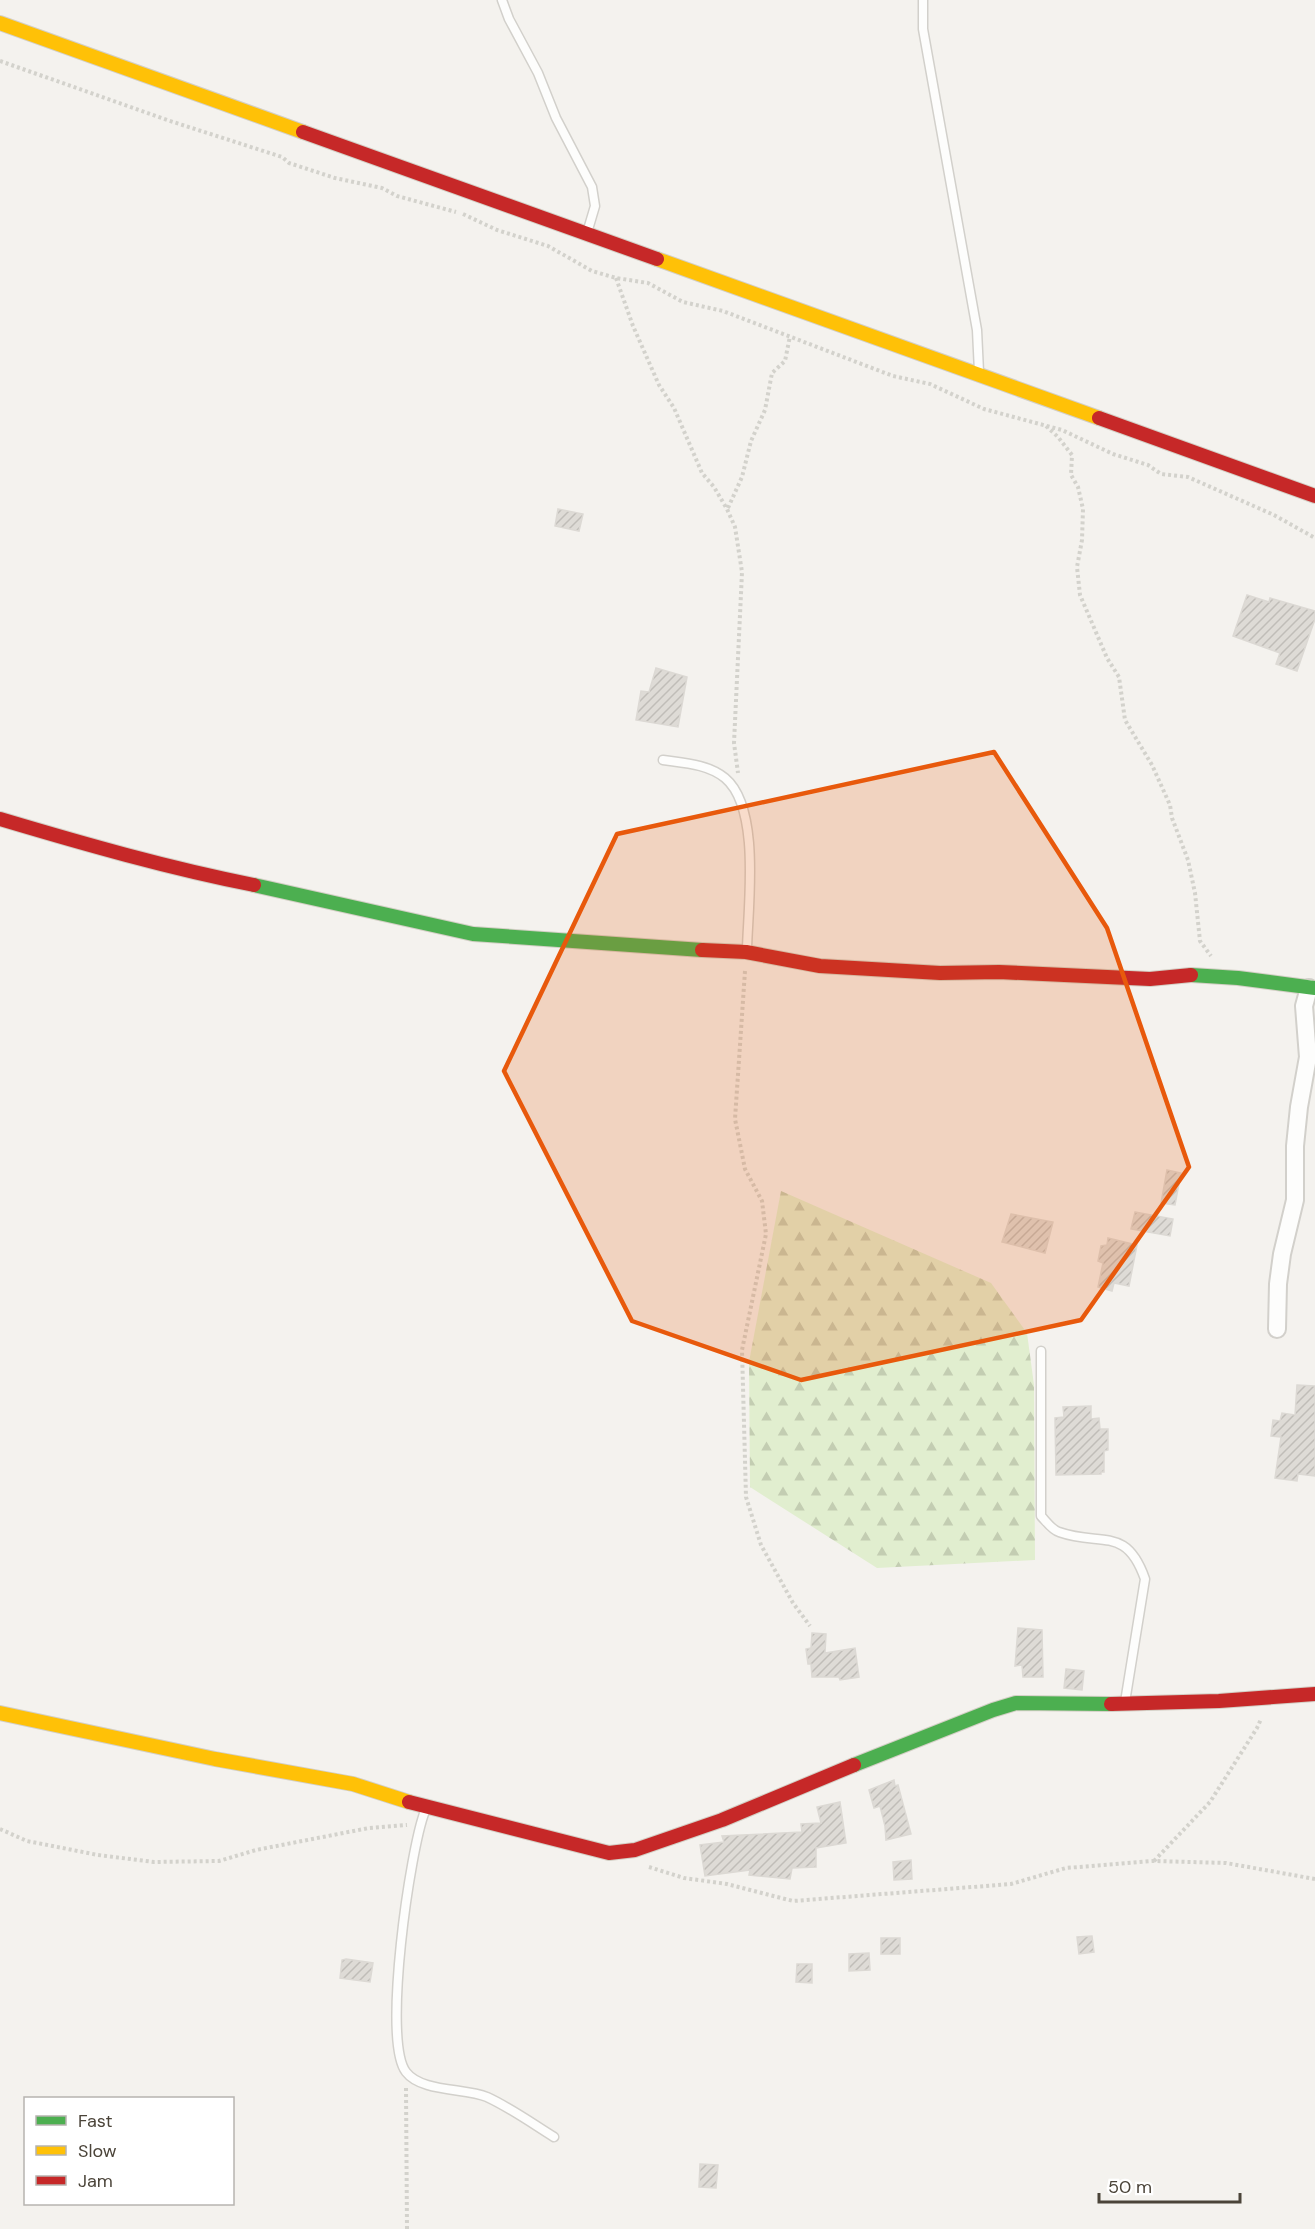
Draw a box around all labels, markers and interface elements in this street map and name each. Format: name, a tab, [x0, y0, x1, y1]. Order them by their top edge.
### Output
legend	[24, 2097, 234, 2205]
text: Fast	[78, 2109, 113, 2133]
text: Slow	[78, 2139, 117, 2163]
scale bar	[1099, 2166, 1240, 2204]
text: Jam	[78, 2169, 113, 2193]
text: 50 m	[1108, 2175, 1152, 2199]

